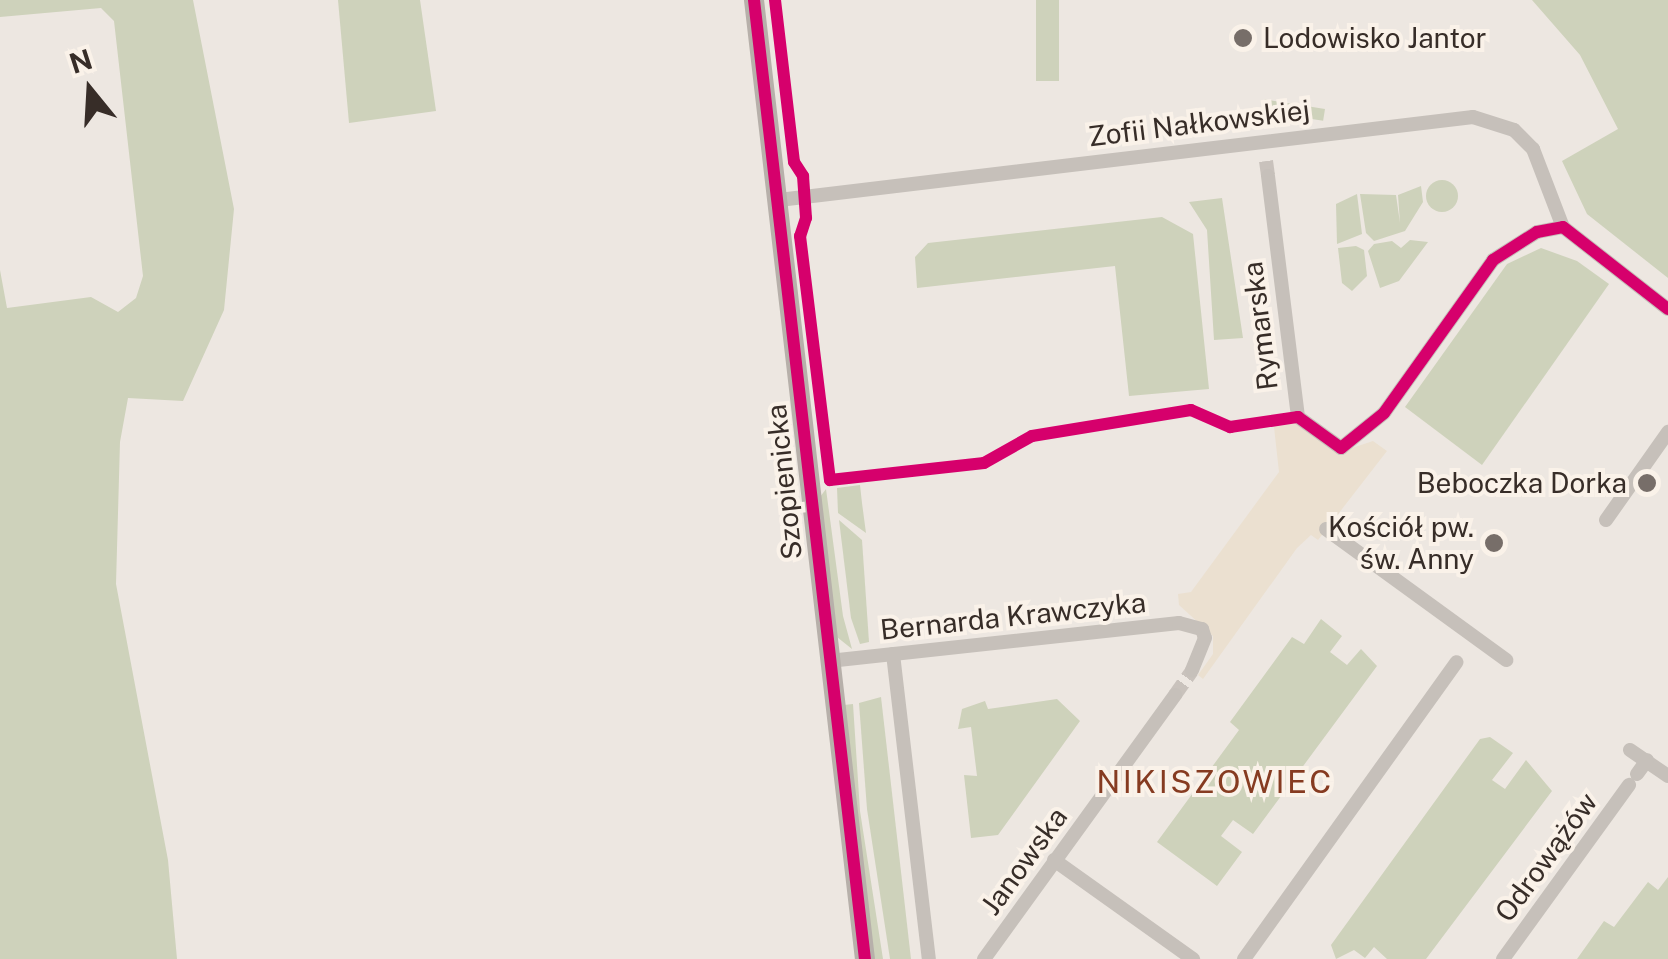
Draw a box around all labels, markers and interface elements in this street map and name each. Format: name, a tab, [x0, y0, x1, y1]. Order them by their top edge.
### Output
place label: Lodowisko Jantor	[1263, 21, 1487, 55]
marker: Lodowisko Jantor	[1232, 27, 1254, 49]
north arrow	[40, 40, 140, 140]
text: N	[65, 42, 96, 80]
street label: Zofii Nałkowskiej	[1086, 93, 1312, 153]
street label: Rymarska	[1235, 260, 1285, 392]
street label: Szopienicka	[759, 403, 809, 561]
place label: Beboczka Dorka	[1417, 466, 1627, 500]
marker: Beboczka Dorka	[1636, 472, 1658, 494]
place label: Kościół pw. św. Anny	[1328, 510, 1474, 576]
marker: Kościół pw. św. Anny	[1483, 532, 1505, 554]
street label: Bernarda Krawczyka	[878, 585, 1148, 647]
district label: NIKISZOWIEC	[1096, 763, 1334, 801]
street label: Odrowążów	[1488, 786, 1604, 928]
street label: Janowska	[974, 801, 1074, 921]

